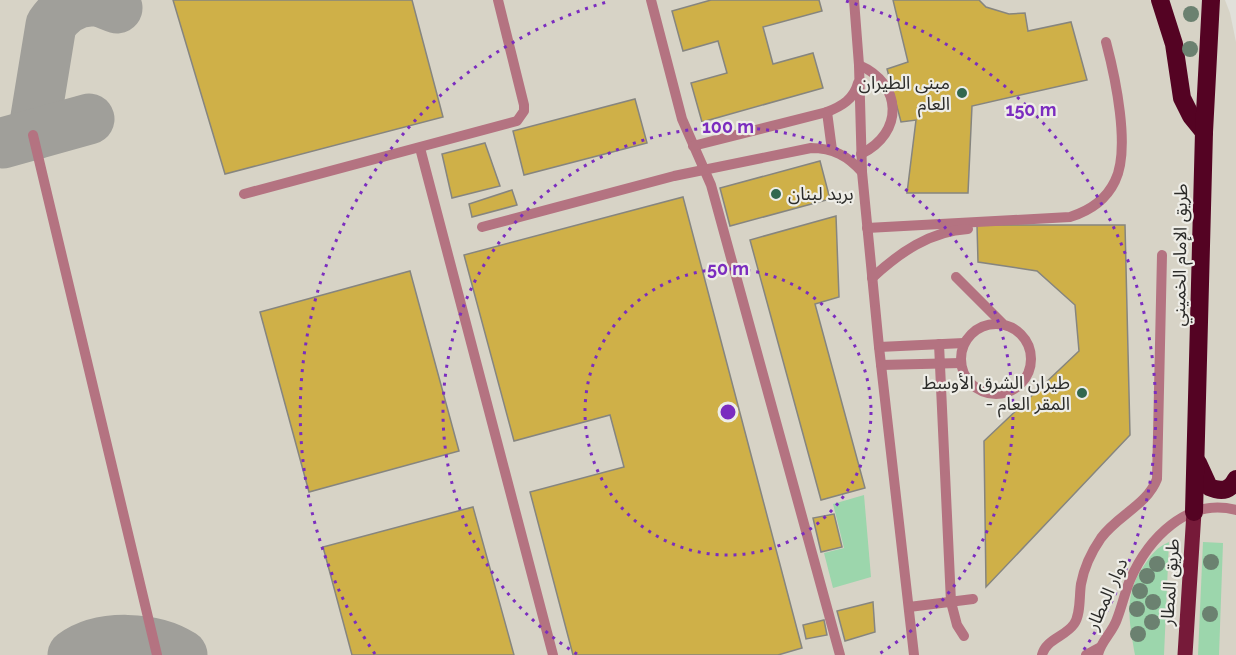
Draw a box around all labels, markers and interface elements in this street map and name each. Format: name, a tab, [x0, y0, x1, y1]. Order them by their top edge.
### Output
place label: مبنى الطيران العام	[859, 72, 950, 118]
marker: مبنى الطيران العام	[955, 86, 969, 100]
text: 150 m	[1006, 99, 1057, 120]
text: 100 m	[702, 116, 754, 137]
place label: بريد لبنان	[788, 183, 854, 205]
street label: طريق الإمام الخميني	[1168, 183, 1195, 327]
marker: بريد لبنان	[769, 187, 783, 201]
text: 50 m	[707, 258, 749, 279]
place label: طيران الشرق الأوسط - المقر العام	[922, 372, 1070, 418]
marker: طيران الشرق الأوسط - المقر العام	[1075, 386, 1089, 400]
centre of rings	[718, 402, 738, 422]
street label: طريق المطار	[1156, 538, 1184, 627]
street label: دوار المطار	[1081, 555, 1133, 634]

